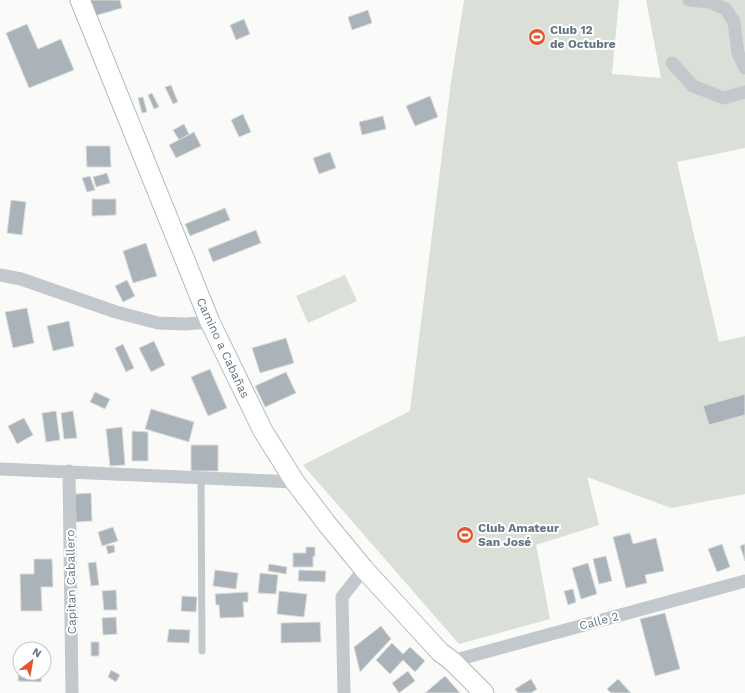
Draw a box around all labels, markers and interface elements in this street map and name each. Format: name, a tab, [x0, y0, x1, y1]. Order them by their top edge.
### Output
place label: Club 12 de Octubre	[550, 23, 616, 51]
sports icon: Club 12 de Octubre	[527, 27, 547, 47]
street label: Camino a Cabañas	[194, 296, 252, 400]
place label: Club Amateur San José	[478, 521, 560, 549]
sports icon: Club Amateur San José	[455, 525, 475, 545]
street label: Capitan Caballero	[63, 530, 79, 634]
street label: Calle 2	[578, 609, 620, 633]
north arrow	[12, 641, 52, 681]
text: N	[30, 645, 44, 661]

